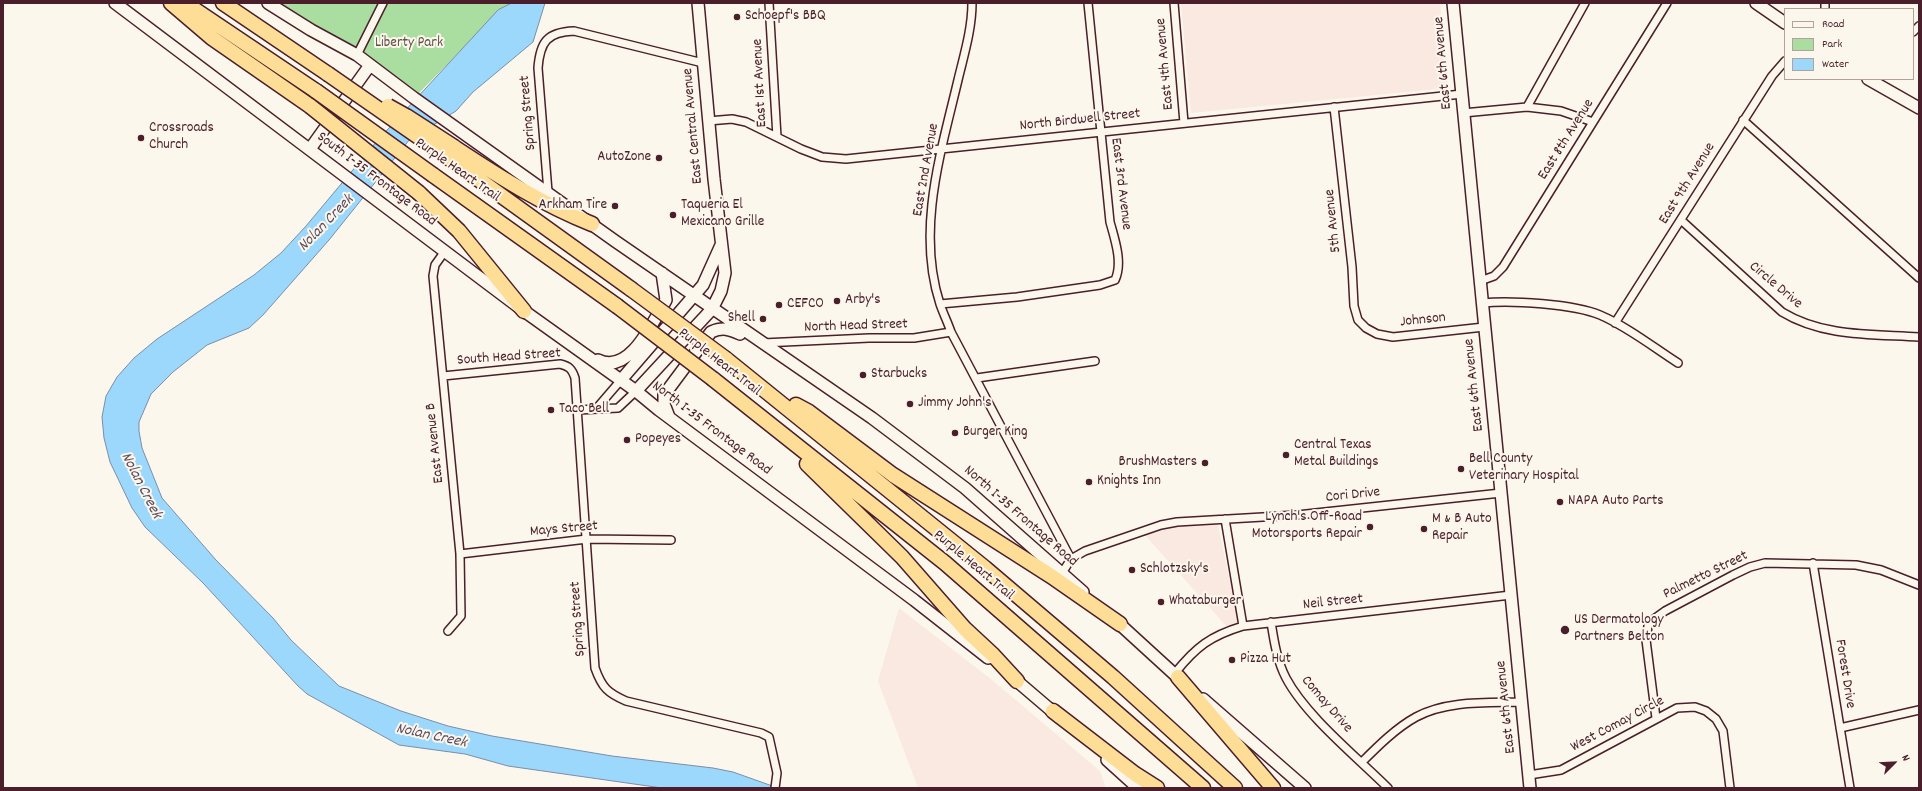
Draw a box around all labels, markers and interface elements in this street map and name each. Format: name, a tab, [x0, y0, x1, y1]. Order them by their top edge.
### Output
place label: Schoepf's BBQ	[745, 8, 826, 26]
legend	[1784, 8, 1914, 80]
marker: Schoepf's BBQ	[732, 12, 742, 22]
street label: East 6th Avenue	[1431, 16, 1457, 110]
text: Road	[1822, 16, 1844, 33]
street label: East 4th Avenue	[1153, 17, 1179, 111]
park label: Liberty Park	[375, 35, 443, 53]
text: Park	[1822, 36, 1842, 53]
street label: East 1st Avenue	[750, 38, 772, 128]
text: Water	[1822, 56, 1849, 73]
street label: East Central Avenue	[680, 67, 708, 185]
street label: Spring Street	[517, 75, 541, 151]
street label: East 8th Avenue	[1535, 96, 1599, 184]
street label: North Birdwell Street	[1019, 106, 1141, 136]
place label: Crossroads Church	[149, 120, 214, 155]
street label: East 2nd Avenue	[910, 122, 944, 218]
street label: South I-35 Frontage Road	[312, 129, 440, 231]
marker: Crossroads Church	[136, 133, 146, 143]
street label: Purple Heart Trail	[411, 135, 503, 207]
street label: East 3rd Avenue	[1105, 137, 1135, 231]
street label: East 9th Avenue	[1656, 140, 1720, 228]
place label: AutoZone	[597, 149, 651, 167]
marker: AutoZone	[654, 153, 664, 163]
street label: 5th Avenue	[1322, 188, 1346, 254]
water label: Nolan Creek	[295, 191, 359, 257]
place label: Arkham Tire	[539, 197, 607, 215]
place label: Taqueria El Mexicano Grille	[681, 197, 764, 232]
marker: Arkham Tire	[610, 201, 620, 211]
marker: Taqueria El Mexicano Grille	[668, 210, 678, 220]
street label: Circle Drive	[1745, 258, 1805, 314]
place label: Arby's	[845, 292, 881, 310]
place label: CEFCO	[787, 296, 824, 314]
marker: Arby's	[832, 296, 842, 306]
marker: CEFCO	[774, 300, 784, 310]
place label: Shell	[728, 310, 755, 328]
street label: Johnson	[1399, 310, 1447, 332]
marker: Shell	[758, 314, 768, 324]
street label: North Head Street	[804, 316, 908, 338]
street label: Purple Heart Trail	[674, 325, 764, 401]
street label: East 6th Avenue	[1461, 338, 1489, 432]
street label: South Head Street	[457, 345, 561, 371]
place label: Starbucks	[871, 366, 927, 384]
marker: Starbucks	[858, 370, 868, 380]
street label: North I-35 Frontage Road	[648, 378, 774, 480]
place label: Jimmy John's	[918, 395, 992, 413]
marker: Jimmy John's	[905, 399, 915, 409]
place label: Taco Bell	[559, 401, 609, 419]
street label: East Avenue B	[423, 402, 449, 484]
marker: Taco Bell	[546, 405, 556, 415]
place label: Burger King	[963, 424, 1027, 442]
marker: Burger King	[950, 428, 960, 438]
place label: Popeyes	[635, 431, 681, 449]
marker: Popeyes	[622, 435, 632, 445]
place label: Central Texas Metal Buildings	[1294, 437, 1378, 472]
water label: Nolan Creek	[115, 450, 165, 522]
marker: Central Texas Metal Buildings	[1281, 450, 1291, 460]
place label: Bell County Veterinary Hospital	[1469, 451, 1579, 486]
place label: BrushMasters	[1119, 454, 1197, 472]
marker: BrushMasters	[1200, 458, 1210, 468]
street label: North I-35 Frontage Road	[959, 463, 1081, 571]
marker: Bell County Veterinary Hospital	[1456, 464, 1466, 474]
place label: Knights Inn	[1097, 473, 1161, 491]
marker: Knights Inn	[1084, 477, 1094, 487]
street label: Cori Drive	[1325, 484, 1381, 508]
place label: NAPA Auto Parts	[1568, 493, 1664, 511]
marker: NAPA Auto Parts	[1555, 497, 1565, 507]
place label: Lynch's Off-Road Motorsports Repair	[1252, 509, 1362, 544]
place label: M & B Auto Repair	[1432, 511, 1492, 546]
street label: Mays Street	[529, 518, 599, 542]
marker: Lynch's Off-Road Motorsports Repair	[1365, 522, 1375, 532]
marker: M & B Auto Repair	[1419, 524, 1429, 534]
street label: Purple Heart Trail	[929, 527, 1017, 605]
street label: Palmetto Street	[1661, 548, 1751, 604]
place label: Schlotzsky's	[1140, 561, 1209, 579]
marker: Schlotzsky's	[1127, 565, 1137, 575]
street label: Spring Street	[567, 581, 591, 657]
street label: Neil Street	[1302, 591, 1364, 615]
place label: Whataburger	[1169, 593, 1241, 611]
marker: Whataburger	[1156, 597, 1166, 607]
place label: US Dermatology Partners Belton	[1574, 612, 1664, 647]
marker: US Dermatology Partners Belton	[1559, 624, 1571, 636]
street label: Forest Drive	[1830, 638, 1858, 710]
place label: Pizza Hut	[1240, 651, 1291, 669]
marker: Pizza Hut	[1227, 655, 1237, 665]
street label: East 6th Avenue	[1493, 660, 1521, 754]
street label: Comay Drive	[1296, 673, 1356, 737]
street label: West Comay Circle	[1568, 693, 1668, 757]
water label: Nolan Creek	[394, 720, 468, 754]
north arrow	[1874, 743, 1914, 783]
text: N	[1897, 752, 1913, 764]

